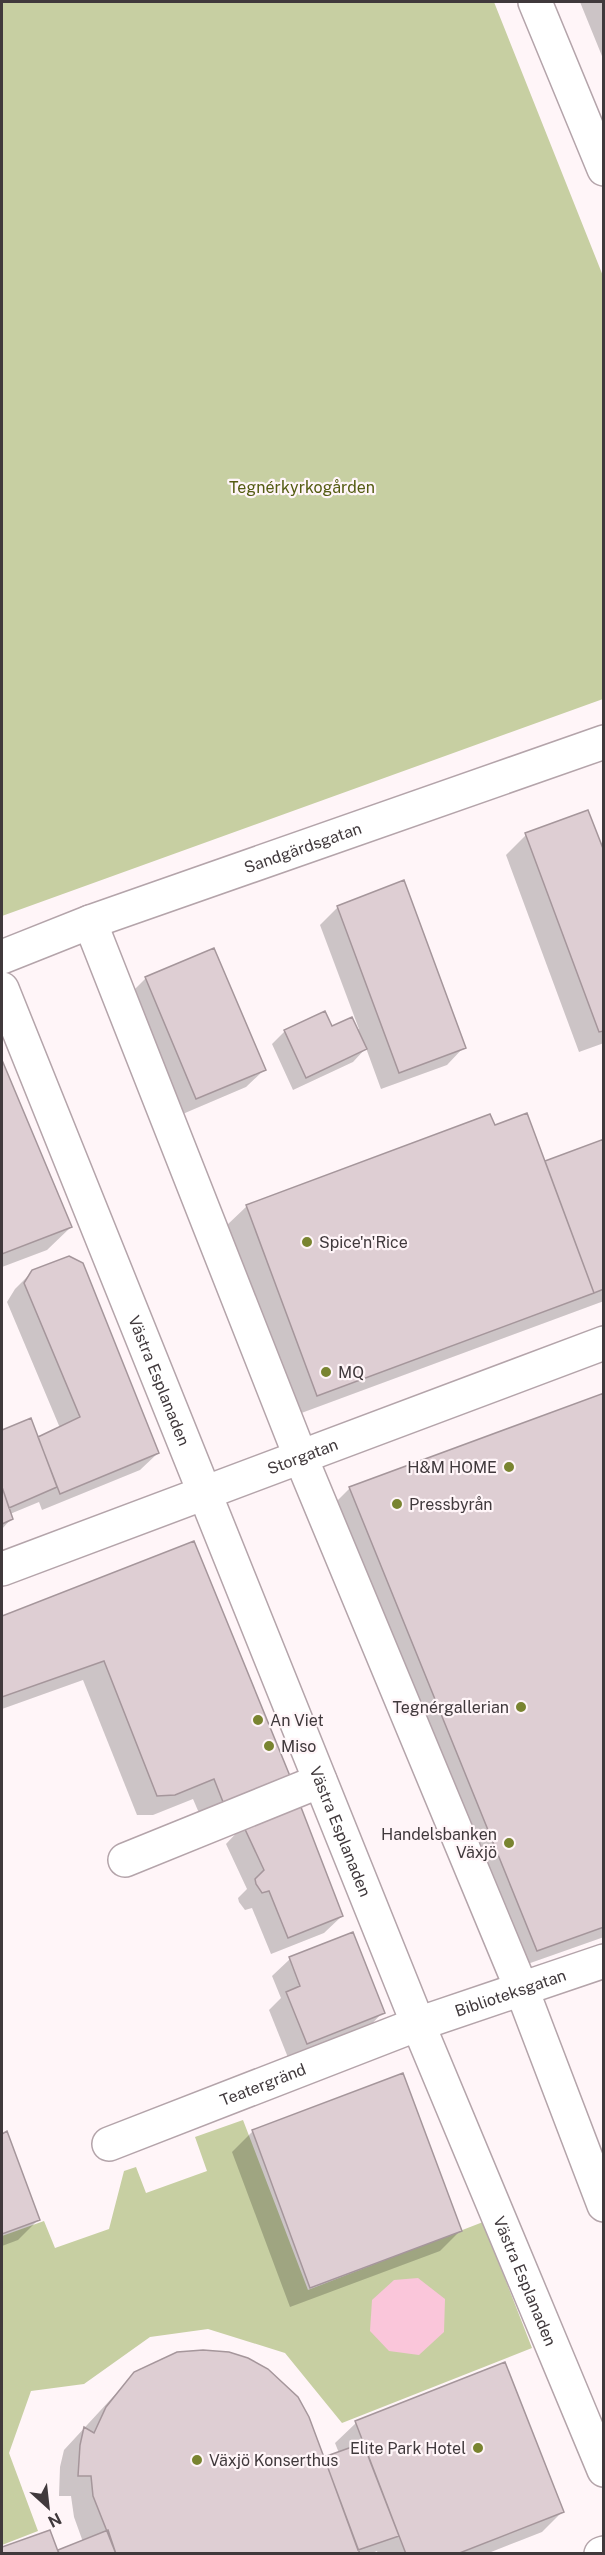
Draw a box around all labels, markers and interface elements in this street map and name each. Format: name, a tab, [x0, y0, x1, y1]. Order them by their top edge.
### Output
park label: Tegnérkyrkogården	[229, 478, 375, 497]
street label: Sandgärdsgatan	[241, 818, 364, 877]
place label: Spice'n'Rice	[319, 1233, 408, 1252]
marker: Spice'n'Rice	[300, 1235, 314, 1249]
street label: Västra Esplanaden	[125, 1313, 194, 1448]
place label: MQ	[338, 1363, 364, 1382]
marker: MQ	[319, 1365, 333, 1379]
street label: Storgatan	[265, 1434, 340, 1478]
place label: H&M HOME	[407, 1458, 497, 1477]
marker: H&M HOME	[502, 1460, 516, 1474]
place label: Pressbyrån	[409, 1495, 493, 1514]
marker: Pressbyrån	[390, 1497, 404, 1511]
place label: Tegnérgallerian	[392, 1698, 509, 1717]
marker: Tegnérgallerian	[514, 1700, 528, 1714]
place label: An Viet	[270, 1711, 324, 1730]
marker: An Viet	[251, 1713, 265, 1727]
place label: Miso	[281, 1737, 316, 1756]
marker: Miso	[262, 1739, 276, 1753]
street label: Västra Esplanaden	[306, 1764, 375, 1899]
place label: Handelsbanken Växjö	[381, 1825, 497, 1862]
marker: Handelsbanken Växjö	[502, 1836, 516, 1850]
street label: Biblioteksgatan	[452, 1965, 568, 2020]
street label: Teatergränd	[217, 2059, 308, 2110]
street label: Västra Esplanaden	[490, 2213, 561, 2349]
place label: Elite Park Hotel	[350, 2439, 466, 2458]
marker: Elite Park Hotel	[471, 2441, 485, 2455]
place label: Växjö Konserthus	[209, 2451, 338, 2470]
marker: Växjö Konserthus	[190, 2453, 204, 2467]
north arrow	[18, 2477, 78, 2537]
text: N	[45, 2509, 64, 2531]

